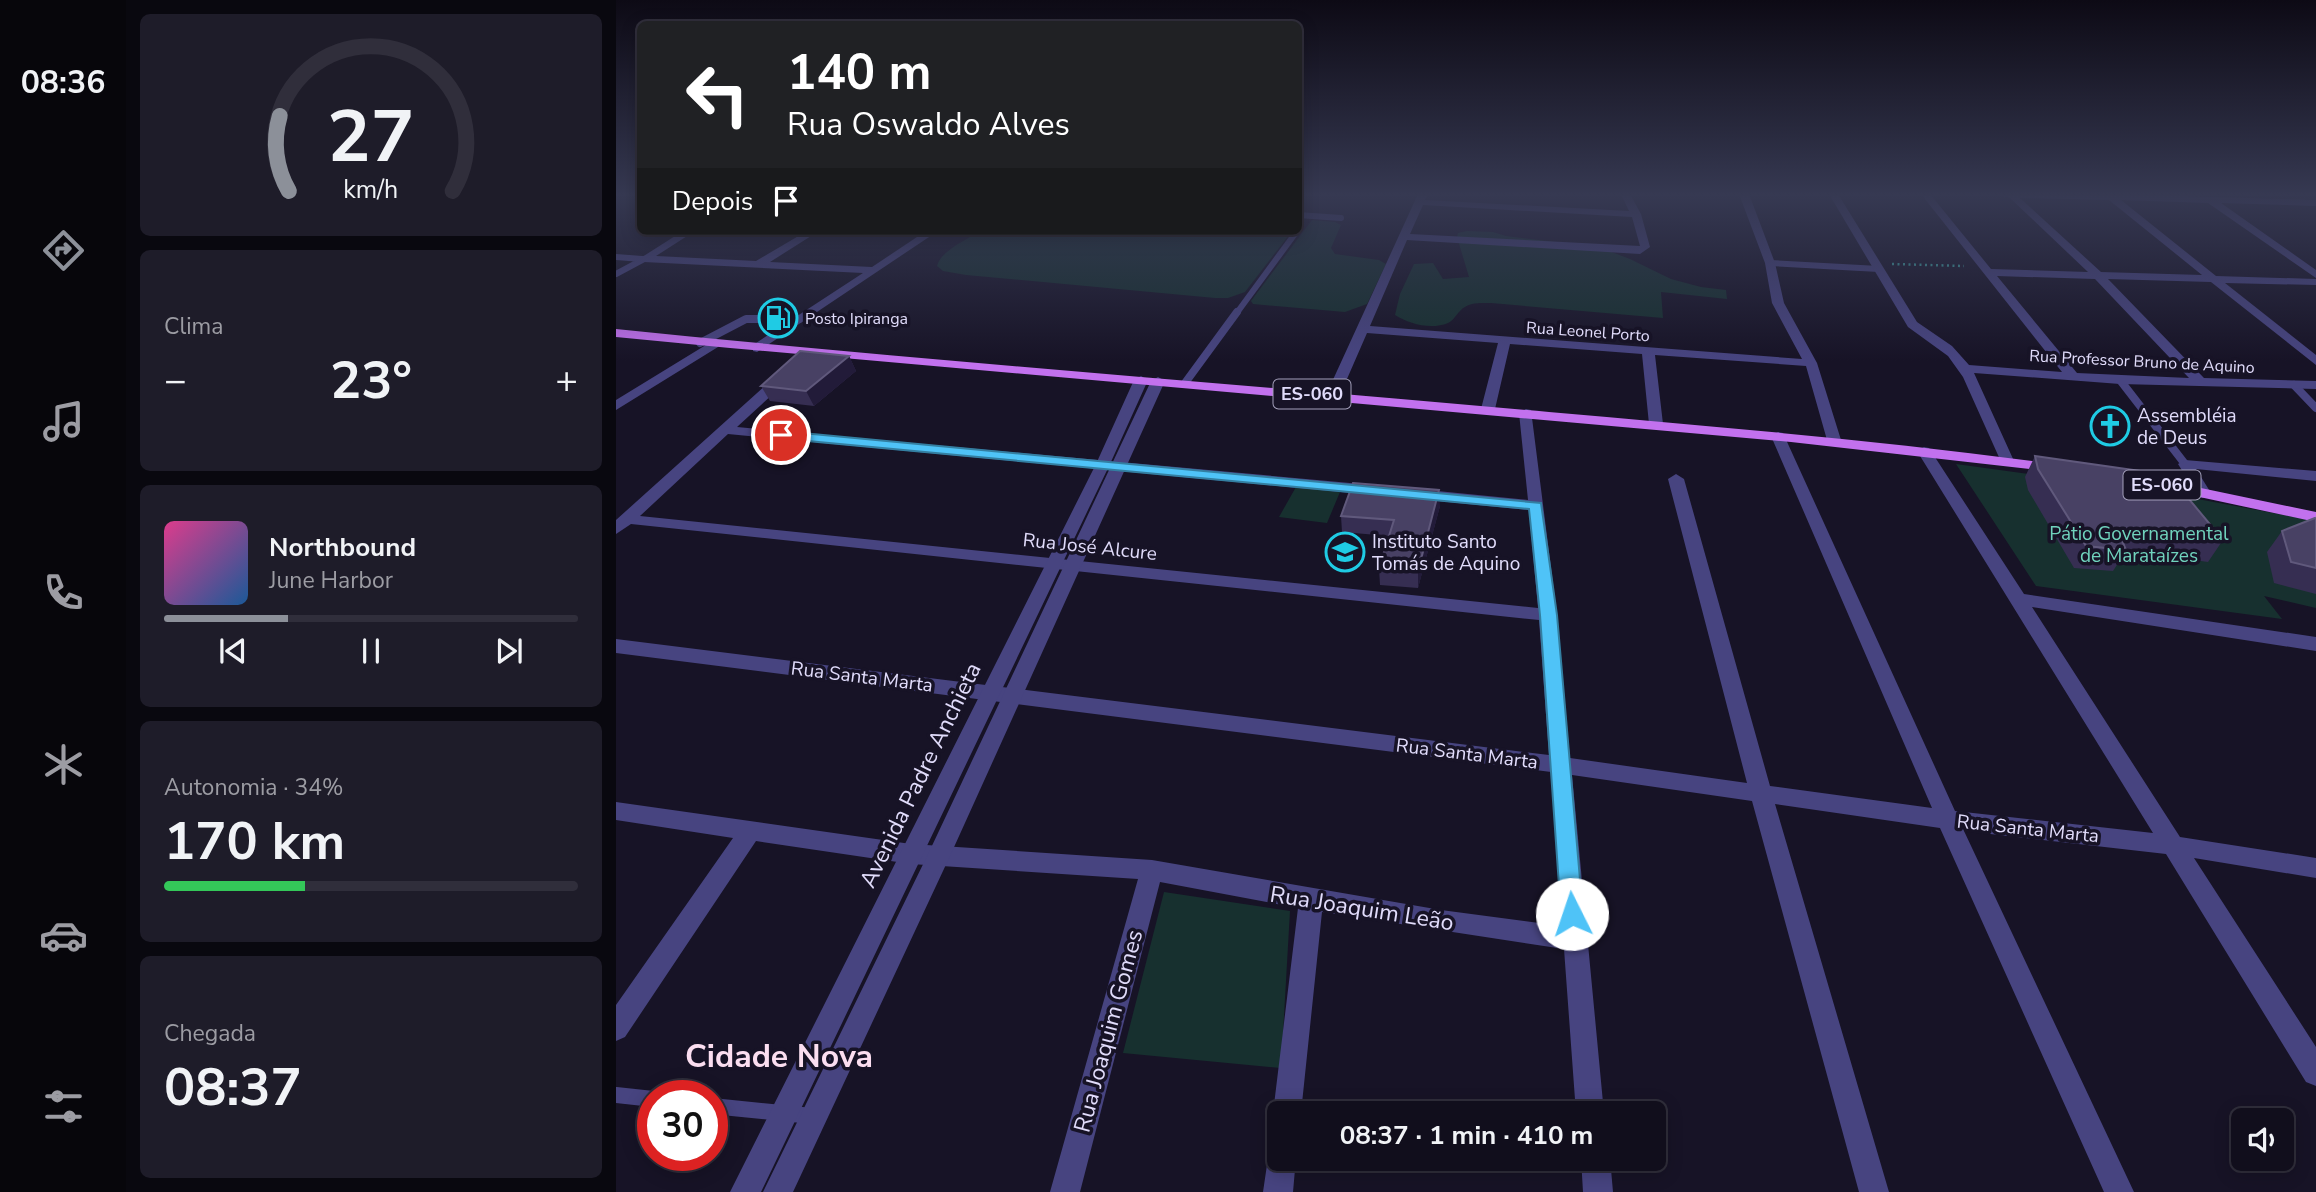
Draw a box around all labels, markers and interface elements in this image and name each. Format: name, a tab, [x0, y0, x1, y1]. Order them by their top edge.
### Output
text: 140 m	[787, 39, 931, 106]
icon: left	[672, 49, 763, 140]
text: 08:36	[21, 61, 105, 104]
text: 27	[327, 87, 415, 187]
text: Rua Oswaldo Alves	[787, 103, 1070, 146]
text: km/h	[343, 173, 399, 207]
icon: arrive	[767, 182, 805, 220]
text: Depois	[672, 184, 753, 219]
icon: directions	[39, 226, 88, 275]
fuel station icon: Posto Ipiranga	[757, 297, 799, 339]
place label: Posto Ipiranga	[805, 308, 908, 330]
text: Clima	[164, 311, 224, 342]
street label: Rua Leonel Porto	[1525, 317, 1651, 347]
text: 23°	[330, 345, 412, 416]
street label: Rua Professor Bruno de Aquino	[2029, 345, 2255, 379]
text: −	[164, 355, 187, 406]
text: +	[555, 355, 578, 406]
road number: ES-060	[1274, 380, 1350, 408]
icon: music	[39, 397, 88, 446]
place label: Assembléia de Deus	[2137, 403, 2237, 451]
pin	[751, 405, 811, 465]
church icon: Assembléia de Deus	[2089, 405, 2131, 447]
icon: arrive	[762, 416, 800, 454]
road number: ES-060	[2124, 471, 2200, 500]
park label: Pátio Governamental de Marataízes	[2049, 521, 2229, 569]
street label: Rua José Alcure	[1021, 527, 1158, 567]
place label: Instituto Santo Tomás de Aquino	[1372, 529, 1520, 577]
text: Northbound	[269, 530, 416, 565]
school or university icon: Instituto Santo Tomás de Aquino	[1324, 531, 1366, 573]
text: June Harbor	[269, 565, 393, 596]
icon: phone	[39, 568, 88, 617]
icon: previous	[214, 632, 252, 670]
icon: pause	[352, 632, 390, 670]
icon: next	[490, 632, 528, 670]
street label: Rua Santa Marta	[789, 655, 934, 699]
street label: Avenida Padre Anchieta	[852, 657, 989, 893]
street label: Rua Santa Marta	[1394, 732, 1539, 776]
icon: climate	[39, 740, 88, 789]
text: Autonomia · 34%	[164, 772, 344, 803]
text: 170 km	[164, 806, 345, 877]
street label: Rua Santa Marta	[1956, 809, 2100, 849]
position arrow	[1535, 877, 1609, 951]
street label: Rua Joaquim Leão	[1268, 879, 1456, 938]
icon: car	[39, 911, 88, 960]
street label: Rua Joaquim Gomes	[1067, 926, 1150, 1136]
text: Chegada	[164, 1018, 256, 1049]
district label: Cidade Nova	[685, 1035, 873, 1078]
text: 08:37	[164, 1052, 302, 1123]
speed limit sign: 30	[637, 1080, 728, 1171]
icon: filters	[39, 1082, 88, 1131]
map controls	[2231, 1108, 2294, 1171]
button: sound	[2231, 1108, 2294, 1171]
text: 08:37 · 1 min · 410 m	[1340, 1118, 1593, 1153]

